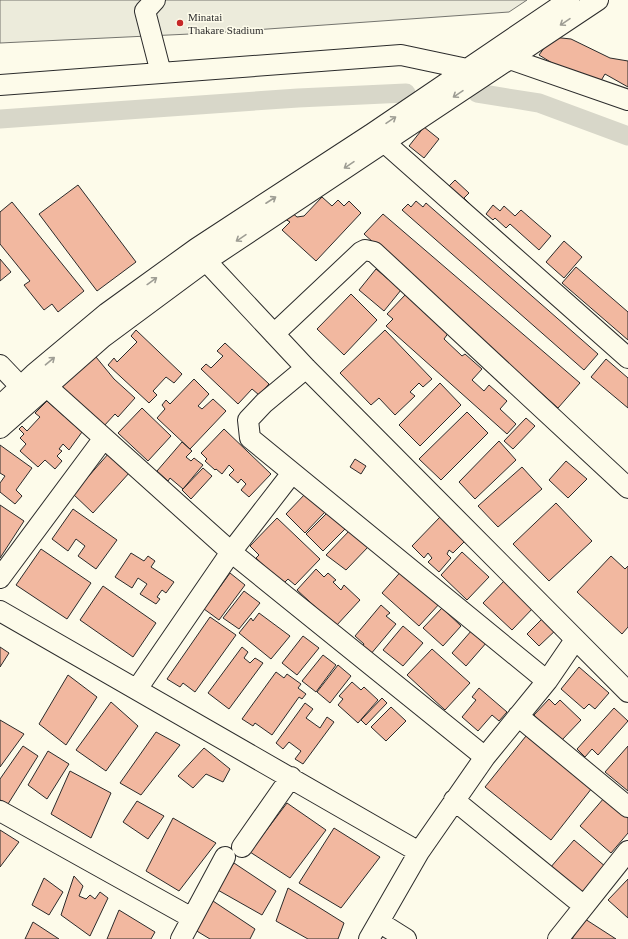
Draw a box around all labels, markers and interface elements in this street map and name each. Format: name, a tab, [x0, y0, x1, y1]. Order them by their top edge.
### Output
place label: Minatai Thakare Stadium	[188, 11, 264, 36]
marker: Minatai Thakare Stadium	[175, 18, 185, 28]
one-way arrow	[560, 18, 571, 26]
one-way arrow	[452, 90, 463, 99]
one-way arrow	[385, 116, 396, 124]
one-way arrow	[343, 161, 354, 169]
one-way arrow	[265, 195, 277, 203]
one-way arrow	[235, 234, 246, 242]
one-way arrow	[146, 276, 157, 285]
one-way arrow	[44, 356, 55, 365]

